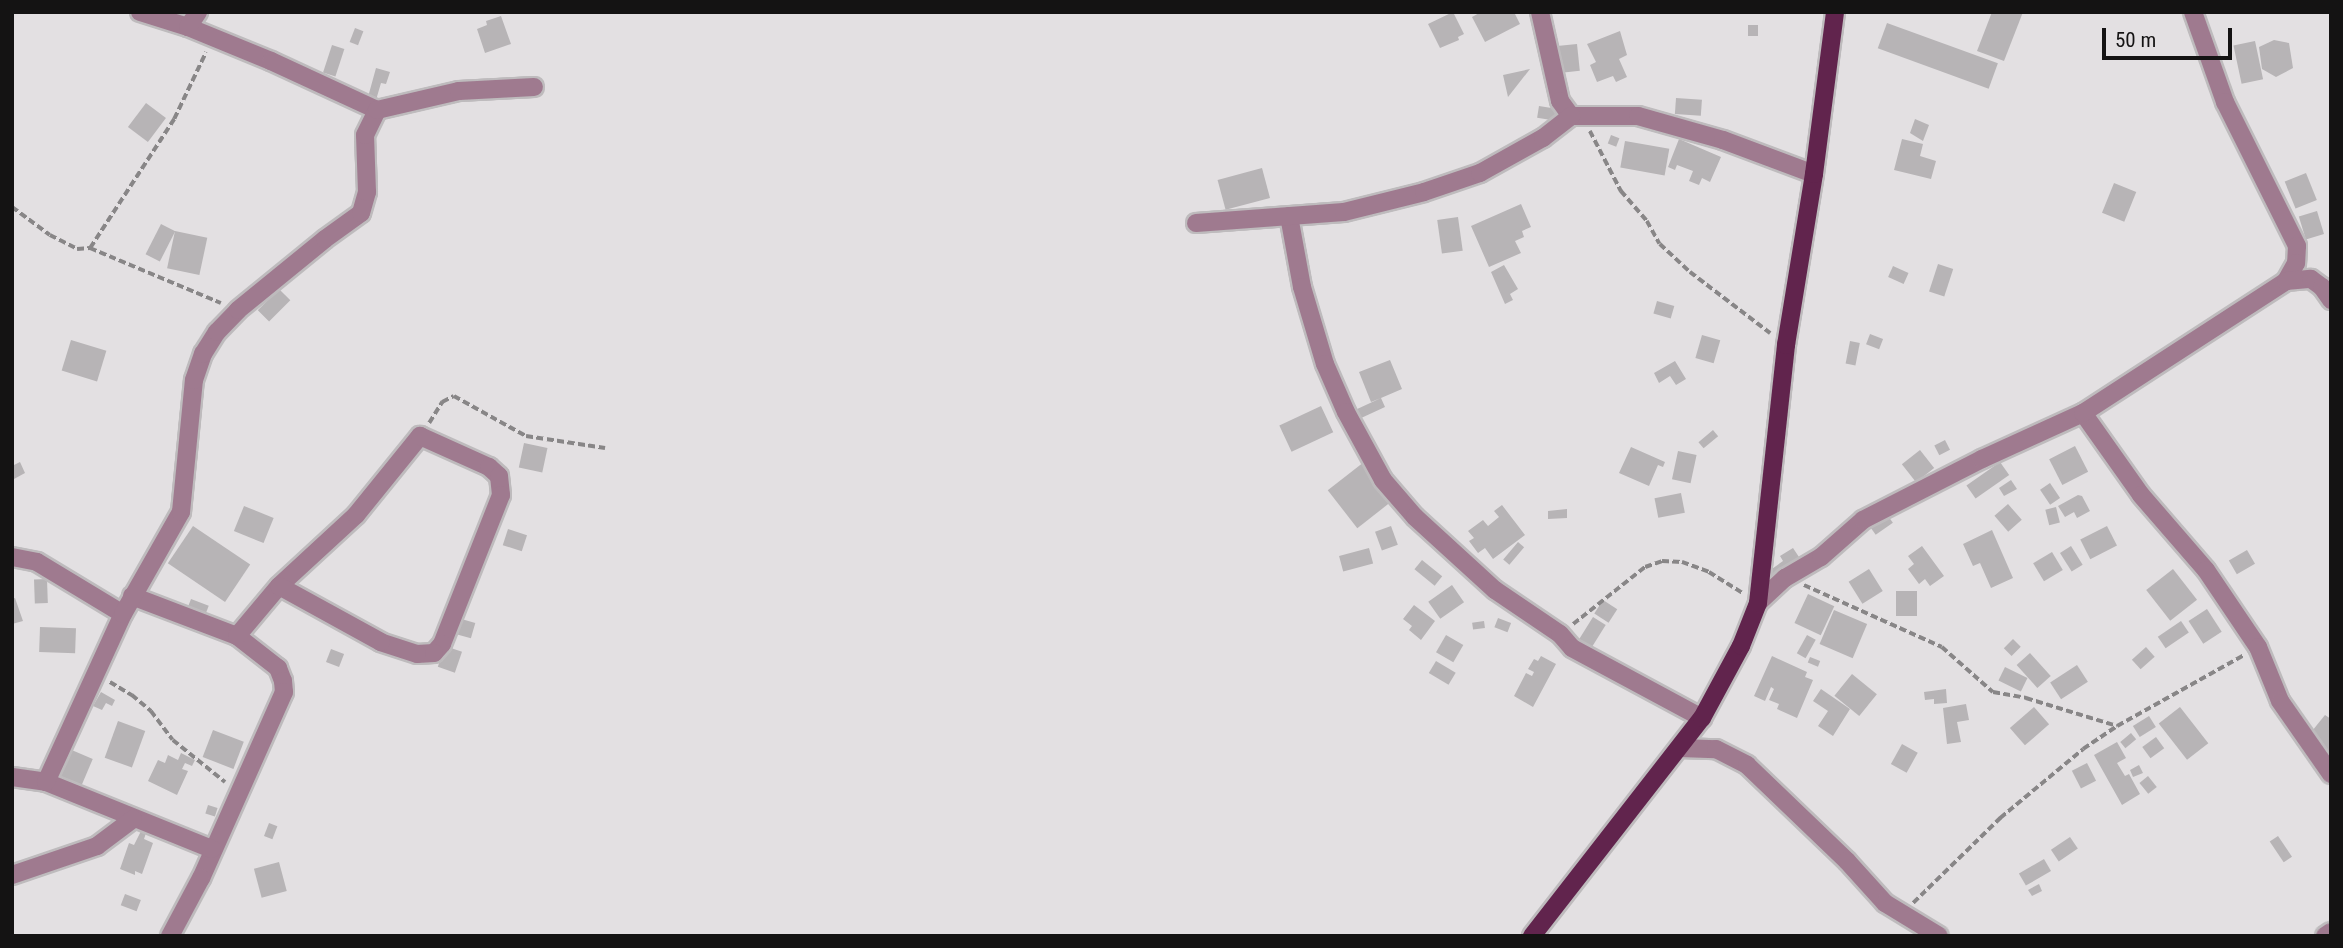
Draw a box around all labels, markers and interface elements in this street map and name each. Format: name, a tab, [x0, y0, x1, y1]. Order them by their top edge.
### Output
scale bar	[2105, 14, 2234, 58]
text: 50 m	[2115, 28, 2156, 52]

